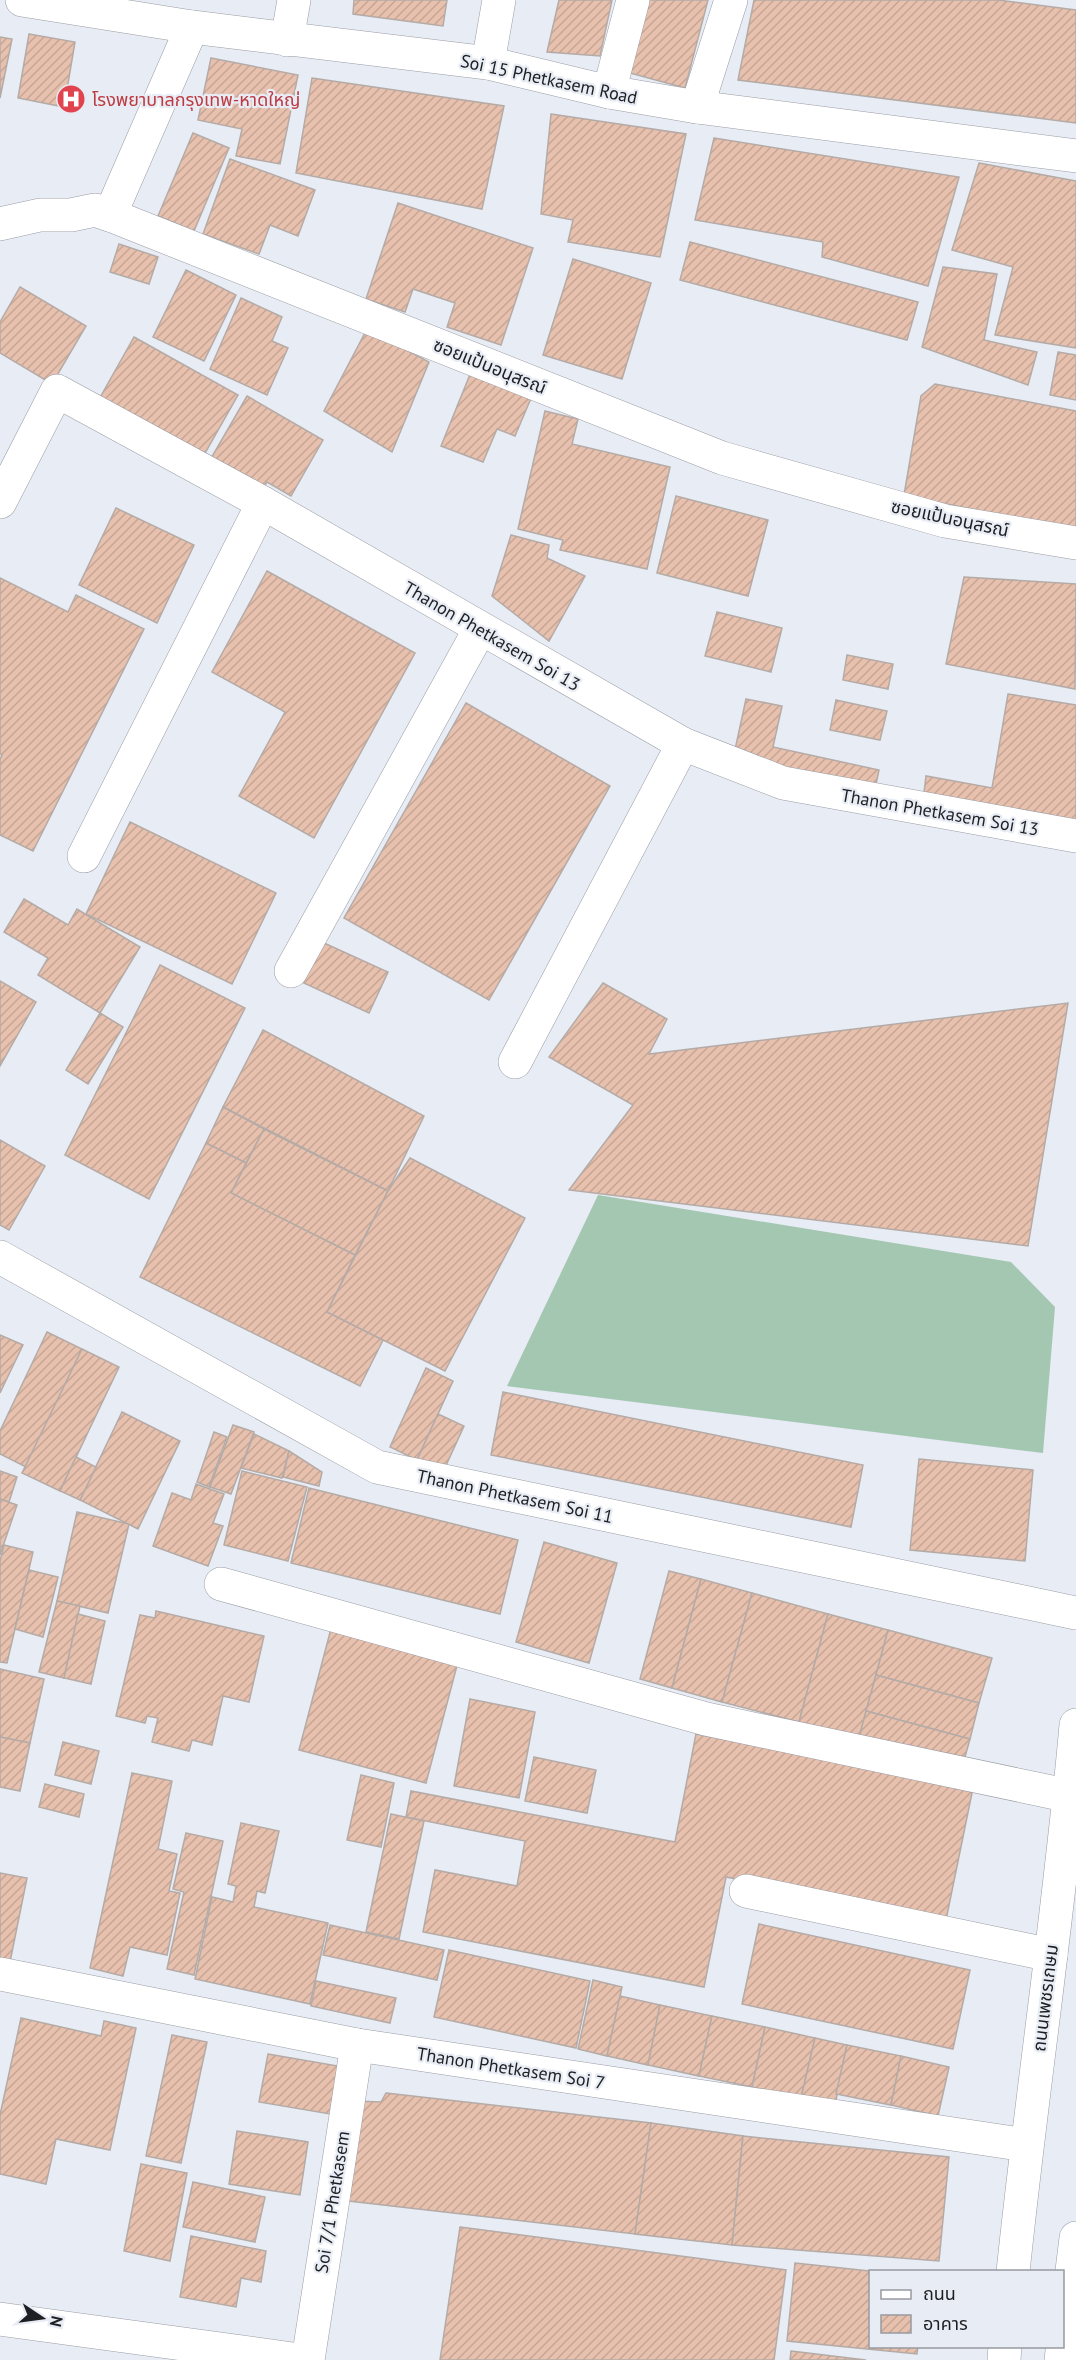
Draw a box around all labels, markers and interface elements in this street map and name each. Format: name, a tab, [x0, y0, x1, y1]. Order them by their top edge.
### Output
street label: Soi 15 Phetkasem Road	[458, 49, 640, 109]
hospital icon: โรงพยาบาลกรุงเทพ-หาดใหญ่	[55, 83, 87, 115]
place label: โรงพยาบาลกรุงเทพ-หาดใหญ่	[92, 88, 300, 111]
street label: ซอยแป้นอนุสรณ์	[430, 333, 550, 399]
street label: ซอยแป้นอนุสรณ์	[889, 494, 1011, 542]
street label: Thanon Phetkasem Soi 13	[400, 576, 584, 696]
street label: Thanon Phetkasem Soi 13	[839, 783, 1041, 841]
street label: Thanon Phetkasem Soi 11	[415, 1464, 615, 1528]
street label: ถนนเพชรเกษม	[1027, 1943, 1063, 2053]
street label: Thanon Phetkasem Soi 7	[415, 2042, 607, 2094]
street label: Soi 7/1 Phetkasem	[309, 2129, 355, 2275]
legend	[869, 2270, 1064, 2348]
text: ถนน	[923, 2282, 956, 2305]
north arrow	[12, 2288, 72, 2348]
text: อาคาร	[923, 2312, 968, 2335]
text: N	[46, 2314, 68, 2329]

